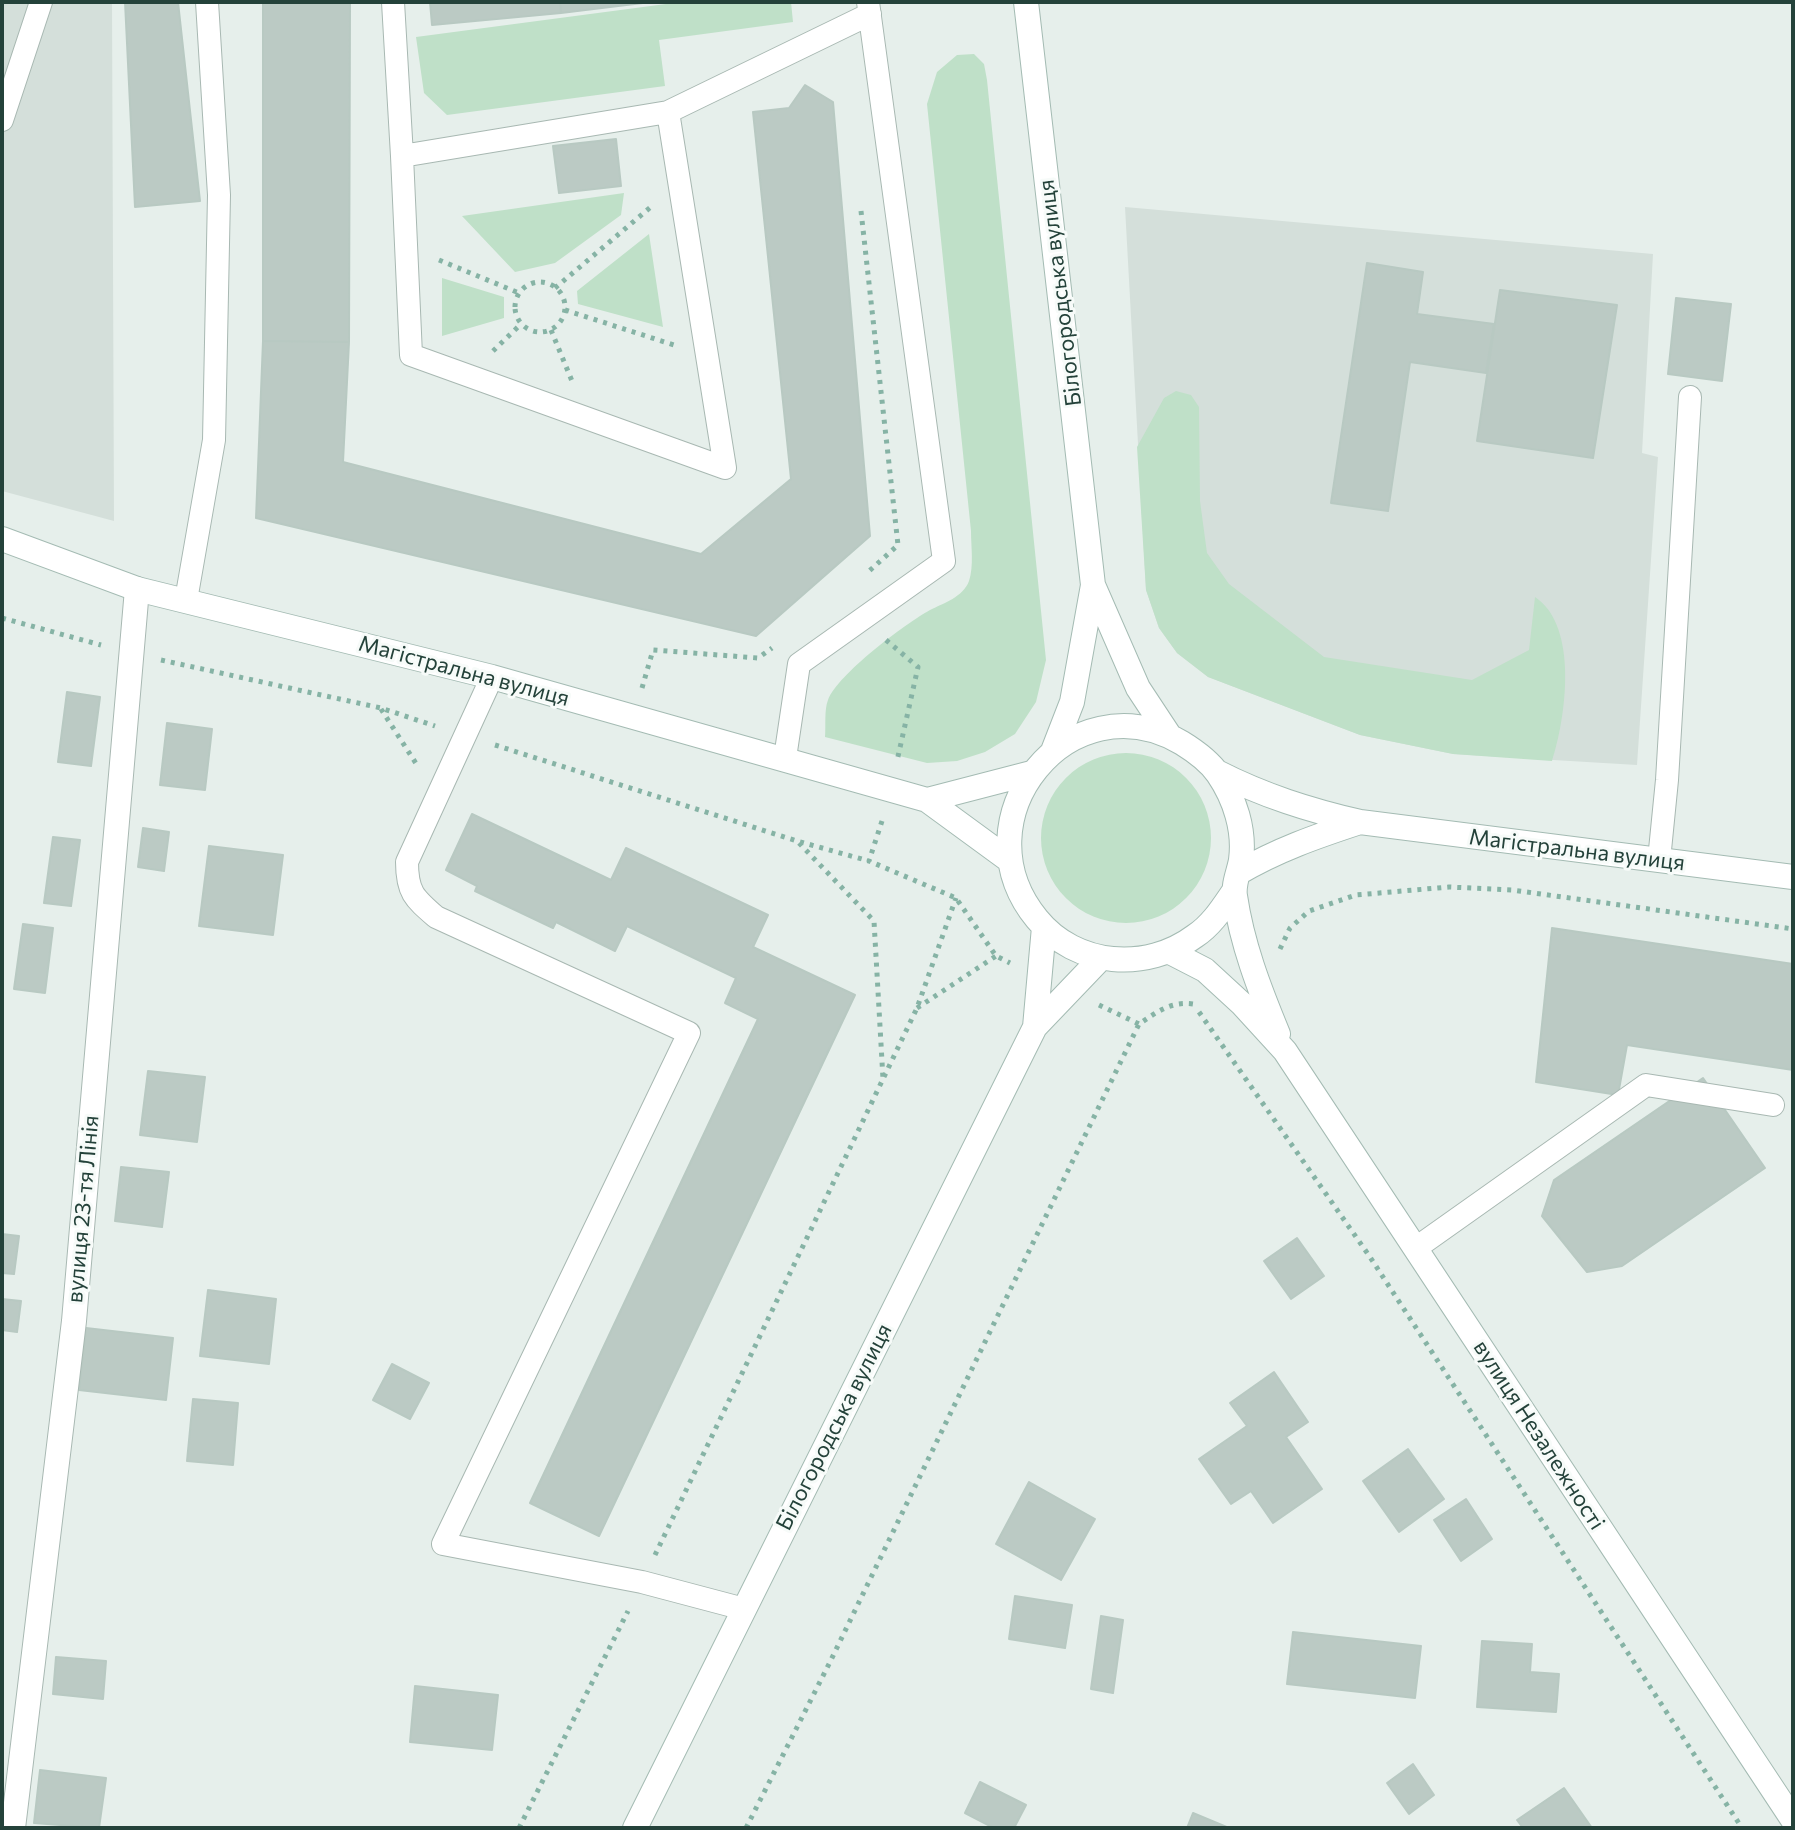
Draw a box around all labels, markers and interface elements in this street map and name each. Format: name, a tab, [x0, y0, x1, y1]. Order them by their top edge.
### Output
street label: Білогородська вулиця	[1033, 178, 1087, 408]
street label: Магістральна вулиця	[356, 630, 572, 712]
street label: Магістральна вулиця	[1468, 824, 1686, 876]
street label: вулиця 23-тя Лінія	[62, 1114, 104, 1304]
street label: Білогородська вулиця	[770, 1319, 898, 1535]
street label: вулиця Незалежності	[1468, 1335, 1610, 1535]

